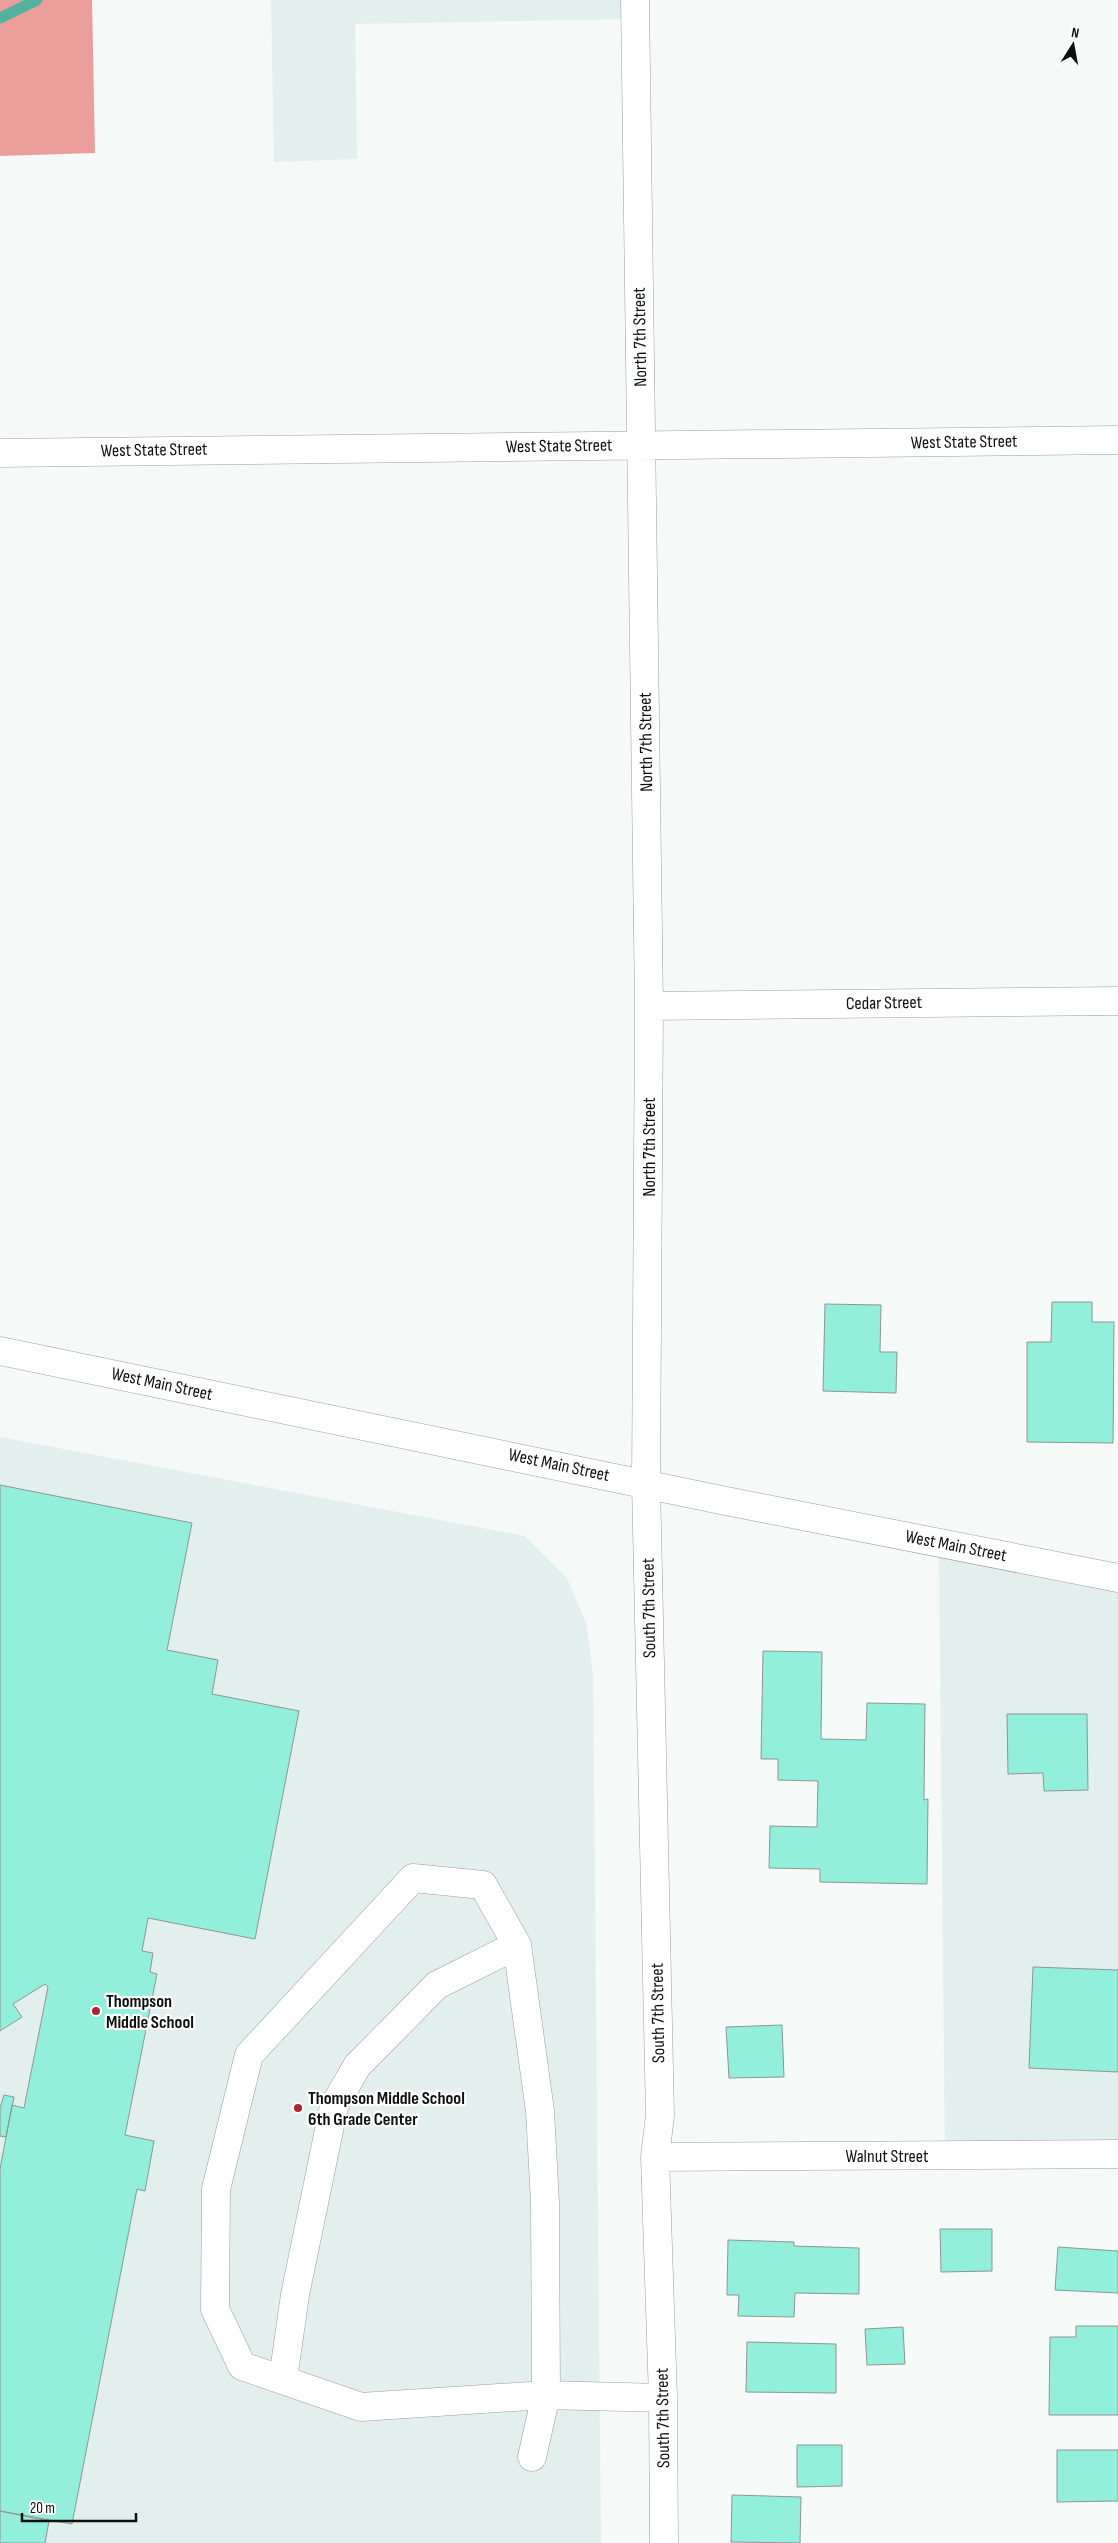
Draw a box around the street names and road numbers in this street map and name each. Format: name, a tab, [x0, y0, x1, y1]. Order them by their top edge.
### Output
street label: North 7th Street	[629, 287, 651, 387]
street label: West State Street	[910, 431, 1018, 453]
street label: West State Street	[505, 435, 613, 457]
street label: West State Street	[100, 439, 208, 461]
street label: North 7th Street	[635, 692, 657, 792]
street label: Cedar Street	[846, 992, 923, 1014]
street label: North 7th Street	[639, 1097, 660, 1197]
street label: West Main Street	[109, 1363, 215, 1405]
street label: West Main Street	[506, 1444, 612, 1486]
street label: West Main Street	[903, 1526, 1009, 1566]
street label: South 7th Street	[638, 1557, 660, 1658]
street label: South 7th Street	[647, 1962, 669, 2063]
street label: Walnut Street	[845, 2146, 929, 2167]
street label: South 7th Street	[652, 2367, 674, 2468]

